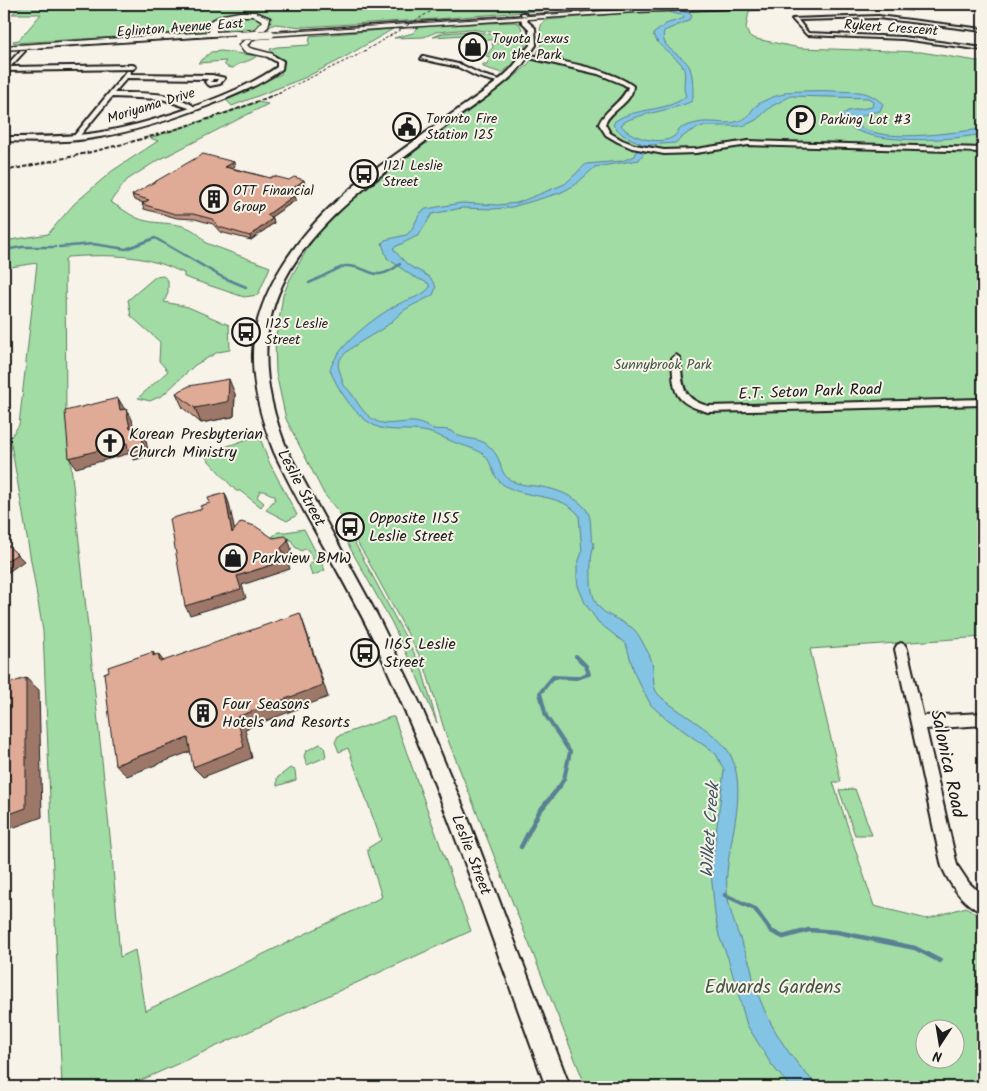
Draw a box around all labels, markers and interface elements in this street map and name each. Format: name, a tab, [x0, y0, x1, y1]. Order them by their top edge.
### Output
street label: Eglinton Avenue East	[116, 13, 245, 43]
street label: Rykert Crescent	[843, 14, 939, 42]
place label: Toyota Lexus on the Park	[492, 28, 569, 66]
shop icon: Toyota Lexus on the Park	[458, 32, 488, 62]
street label: Moriyama Drive	[104, 82, 198, 130]
parking icon: Parking Lot #3	[786, 105, 816, 135]
place label: Toronto Fire Station 125	[426, 108, 498, 146]
place label: Parking Lot #3	[820, 109, 911, 131]
public building icon: Toronto Fire Station 125	[392, 112, 422, 142]
place label: 1121 Leslie Street	[383, 155, 444, 193]
bus stop icon: 1121 Leslie Street	[349, 159, 379, 189]
place label: OTT Financial Group	[233, 180, 314, 218]
building icon: OTT Financial Group	[199, 184, 229, 214]
place label: 1125 Leslie Street	[265, 313, 329, 351]
bus stop icon: 1125 Leslie Street	[231, 317, 261, 347]
park label: Sunnybrook Park	[614, 354, 712, 376]
street label: E.T. Seton Park Road	[738, 377, 883, 407]
place label: Korean Presbyterian Church Ministry	[129, 422, 263, 465]
church icon: Korean Presbyterian Church Ministry	[95, 428, 125, 458]
street label: Leslie Street	[270, 445, 332, 532]
place label: Opposite 1155 Leslie Street	[369, 506, 460, 549]
bus stop icon: Opposite 1155 Leslie Street	[335, 512, 365, 542]
shop icon: Parkview BMW	[218, 543, 248, 573]
place label: Parkview BMW	[252, 546, 351, 571]
place label: 1165 Leslie Street	[384, 632, 456, 675]
bus stop icon: 1165 Leslie Street	[350, 638, 380, 668]
place label: Four Seasons Hotels and Resorts	[222, 692, 350, 735]
building icon: Four Seasons Hotels and Resorts	[188, 698, 218, 728]
street label: Salonica Road	[921, 707, 973, 821]
water label: Wilket Creek	[693, 779, 729, 878]
street label: Leslie Street	[444, 811, 498, 900]
park label: Edwards Gardens	[705, 973, 841, 1003]
north arrow	[914, 1018, 964, 1068]
text: N	[931, 1044, 944, 1067]

